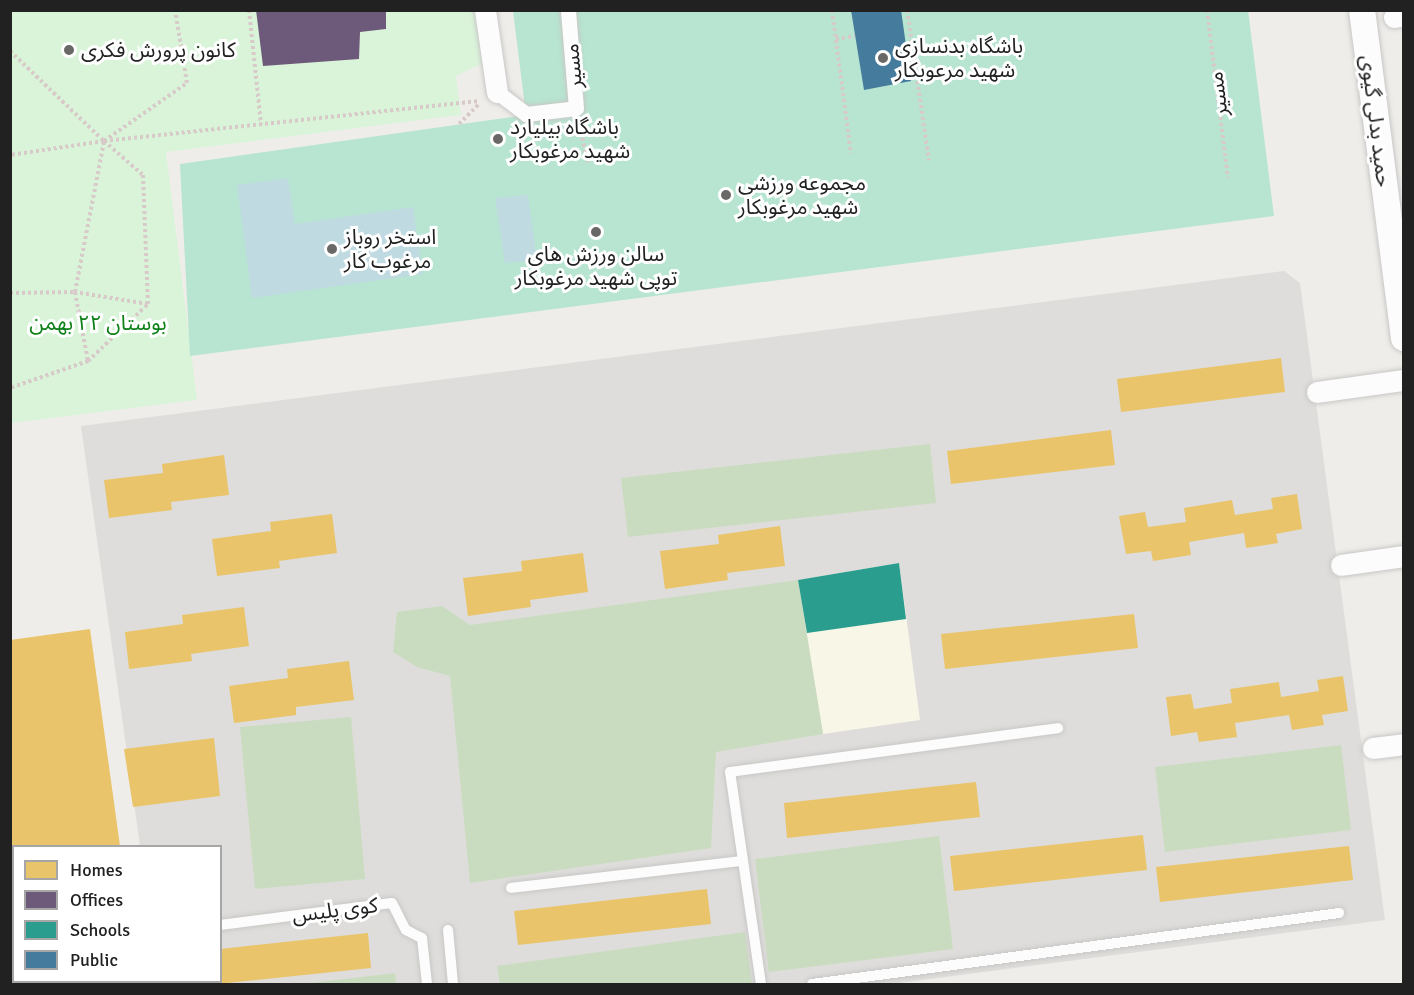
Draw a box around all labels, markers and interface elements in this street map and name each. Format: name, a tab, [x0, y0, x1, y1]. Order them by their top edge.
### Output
place label: باشگاه بدنسازی شهید مرعوبکار	[895, 33, 1023, 83]
place label: کانون پرورش فکری	[81, 37, 236, 63]
street label: مسیر	[558, 42, 588, 90]
marker: کانون پرورش فکری	[62, 43, 76, 57]
marker: باشگاه بدنسازی شهید مرعوبکار	[876, 51, 890, 65]
street label: حمید بدلی گیوی	[1355, 54, 1397, 188]
street label: مسیر	[1203, 70, 1233, 118]
place label: باشگاه بیلیارد شهید مرغوبکار	[510, 114, 630, 164]
marker: باشگاه بیلیارد شهید مرغوبکار	[491, 132, 505, 146]
place label: مجموعه ورزشی شهید مرغوبکار	[738, 170, 866, 220]
marker: مجموعه ورزشی شهید مرغوبکار	[719, 188, 733, 202]
place label: استخر روباز مرغوب کار	[344, 224, 436, 274]
marker: سالن ورزش های توپی شهید مرغوبکار	[589, 225, 603, 239]
place label: سالن ورزش های توپی شهید مرغوبکار	[515, 241, 677, 291]
marker: استخر روباز مرغوب کار	[325, 242, 339, 256]
park label: بوستان ۲۲ بهمن	[29, 310, 167, 336]
legend	[12, 845, 222, 983]
text: Homes	[70, 859, 123, 881]
text: Offices	[70, 889, 123, 911]
street label: کوی پلیس	[291, 892, 379, 928]
text: Schools	[70, 919, 130, 941]
text: Public	[70, 949, 118, 971]

